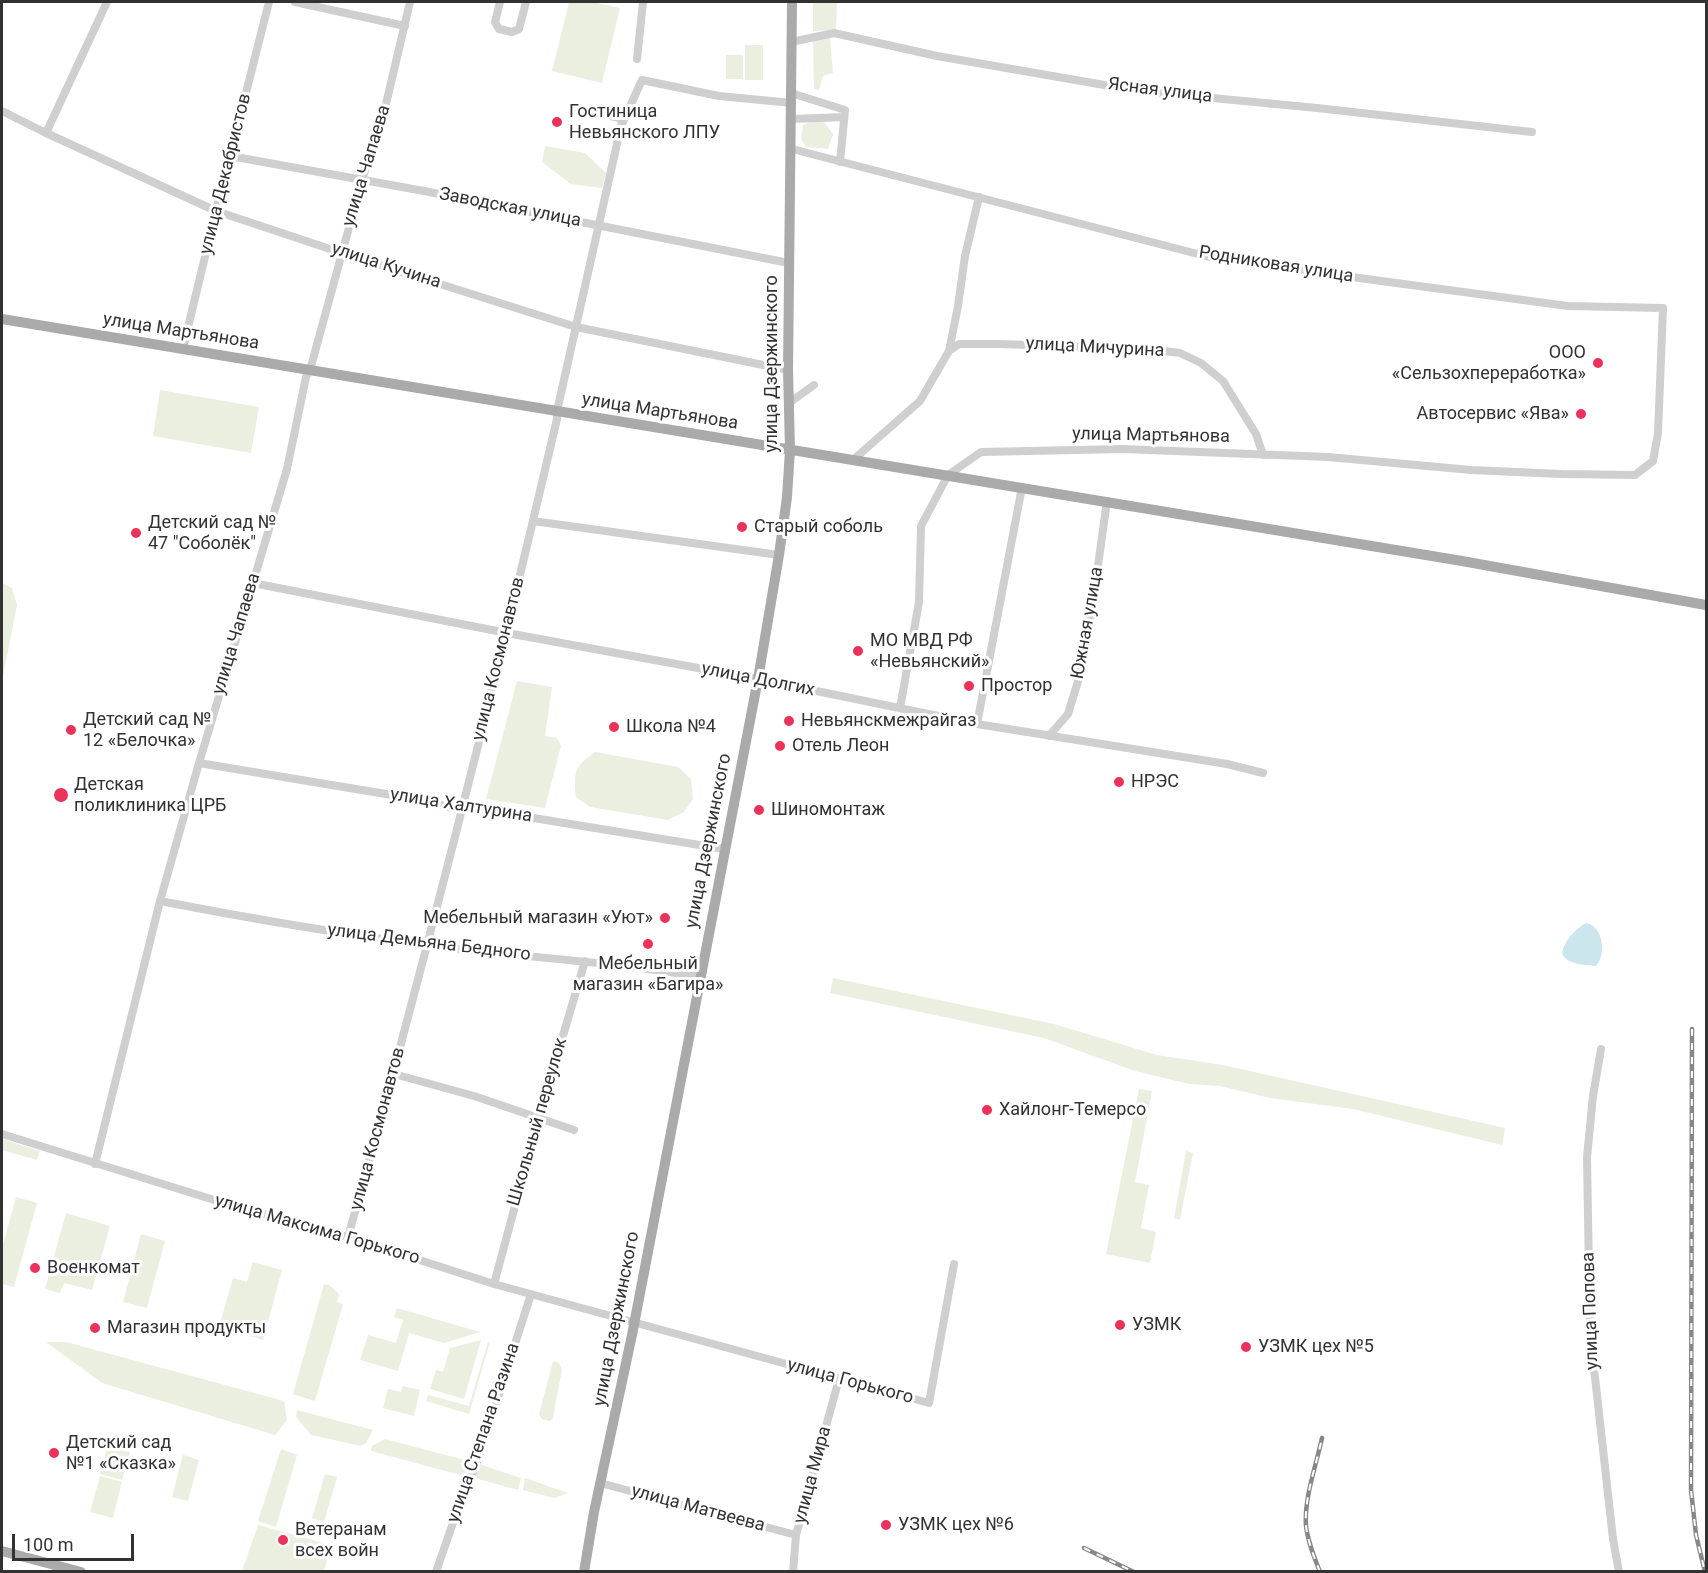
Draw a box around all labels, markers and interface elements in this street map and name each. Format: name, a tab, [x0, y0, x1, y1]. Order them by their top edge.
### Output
street label: Ясная улица	[1107, 74, 1213, 108]
street label: улица Декабристов	[196, 91, 256, 257]
place label: Гостиница Невьянского ЛПУ	[569, 101, 720, 144]
street label: улица Чапаева	[338, 103, 396, 229]
marker: Гостиница Невьянского ЛПУ	[550, 115, 564, 129]
street label: Заводская улица	[437, 184, 583, 232]
street label: улица Кучина	[328, 238, 444, 294]
street label: Родниковая улица	[1197, 242, 1355, 288]
street label: улица Дзержинского	[761, 275, 783, 453]
street label: улица Мартьянова	[101, 309, 261, 355]
street label: улица Мичурина	[1025, 334, 1165, 362]
place label: ООО «Сельзохпереработка»	[1392, 342, 1586, 385]
marker: ООО «Сельзохпереработка»	[1591, 356, 1605, 370]
street label: улица Мартьянова	[580, 389, 740, 435]
place label: Автосервис «Ява»	[1416, 403, 1569, 425]
marker: Автосервис «Ява»	[1574, 407, 1588, 421]
street label: улица Мартьянова	[1072, 424, 1230, 448]
place label: Детский сад № 47 "Соболёк"	[148, 512, 276, 554]
place label: Старый соболь	[754, 516, 883, 538]
marker: Старый соболь	[735, 520, 749, 534]
marker: Детский сад № 47 "Соболёк"	[129, 526, 143, 540]
street label: Южная улица	[1067, 565, 1109, 681]
street label: улица Чапаева	[208, 571, 266, 697]
street label: улица Космонавтов	[468, 575, 530, 743]
place label: МО МВД РФ «Невьянский»	[870, 630, 990, 672]
marker: МО МВД РФ «Невьянский»	[851, 644, 865, 658]
street label: улица Долгих	[700, 658, 816, 702]
place label: Простор	[981, 675, 1052, 697]
marker: Простор	[962, 679, 976, 693]
place label: Детский сад № 12 «Белочка»	[83, 709, 211, 752]
place label: Невьянскмежрайгаз	[801, 710, 976, 732]
marker: Невьянскмежрайгаз	[782, 714, 796, 728]
place label: Школа №4	[626, 716, 716, 738]
marker: Школа №4	[607, 720, 621, 734]
marker: Детский сад № 12 «Белочка»	[64, 723, 78, 737]
place label: Отель Леон	[792, 735, 889, 757]
marker: Отель Леон	[773, 739, 787, 753]
street label: улица Дзержинского	[681, 752, 737, 930]
place label: НРЭС	[1131, 771, 1179, 793]
place label: Детская поликлиника ЦРБ	[74, 774, 226, 816]
marker: НРЭС	[1112, 775, 1126, 789]
street label: улица Халтурина	[389, 784, 533, 828]
marker: Детская поликлиника ЦРБ	[52, 786, 70, 804]
place label: Шиномонтаж	[771, 799, 885, 821]
marker: Шиномонтаж	[752, 803, 766, 817]
place label: Мебельный магазин «Уют»	[423, 907, 653, 929]
marker: Мебельный магазин «Уют»	[658, 911, 672, 925]
street label: улица Демьяна Бедного	[326, 920, 532, 966]
marker: Мебельный магазин «Багира»	[641, 937, 655, 951]
place label: Мебельный магазин «Багира»	[573, 953, 723, 996]
street label: Школьный переулок	[504, 1035, 572, 1209]
street label: улица Космонавтов	[346, 1045, 410, 1213]
place label: Хайлонг-Темерсо	[999, 1099, 1146, 1121]
marker: Хайлонг-Темерсо	[980, 1103, 994, 1117]
street label: улица Максима Горького	[212, 1190, 422, 1270]
street label: улица Дзержинского	[589, 1230, 645, 1408]
street label: улица Попова	[1578, 1252, 1604, 1370]
place label: Военкомат	[47, 1257, 140, 1279]
marker: Военкомат	[28, 1261, 42, 1275]
place label: УЗМК	[1132, 1314, 1181, 1336]
place label: Магазин продукты	[107, 1317, 266, 1339]
marker: УЗМК	[1113, 1318, 1127, 1332]
marker: Магазин продукты	[88, 1321, 102, 1335]
place label: УЗМК цех №5	[1258, 1336, 1374, 1358]
street label: улица Степана Разина	[443, 1340, 525, 1526]
marker: УЗМК цех №5	[1239, 1340, 1253, 1354]
street label: улица Горького	[784, 1355, 916, 1409]
street label: улица Мира	[790, 1424, 836, 1526]
place label: Детский сад №1 «Сказка»	[66, 1432, 176, 1474]
marker: Детский сад №1 «Сказка»	[47, 1446, 61, 1460]
street label: улица Матвеева	[629, 1481, 767, 1537]
place label: УЗМК цех №6	[898, 1514, 1014, 1536]
marker: УЗМК цех №6	[879, 1518, 893, 1532]
place label: Ветеранам всех войн	[295, 1519, 387, 1562]
scale bar	[15, 1522, 136, 1560]
marker: Ветеранам всех войн	[276, 1533, 290, 1547]
text: 100 m	[23, 1534, 74, 1555]

